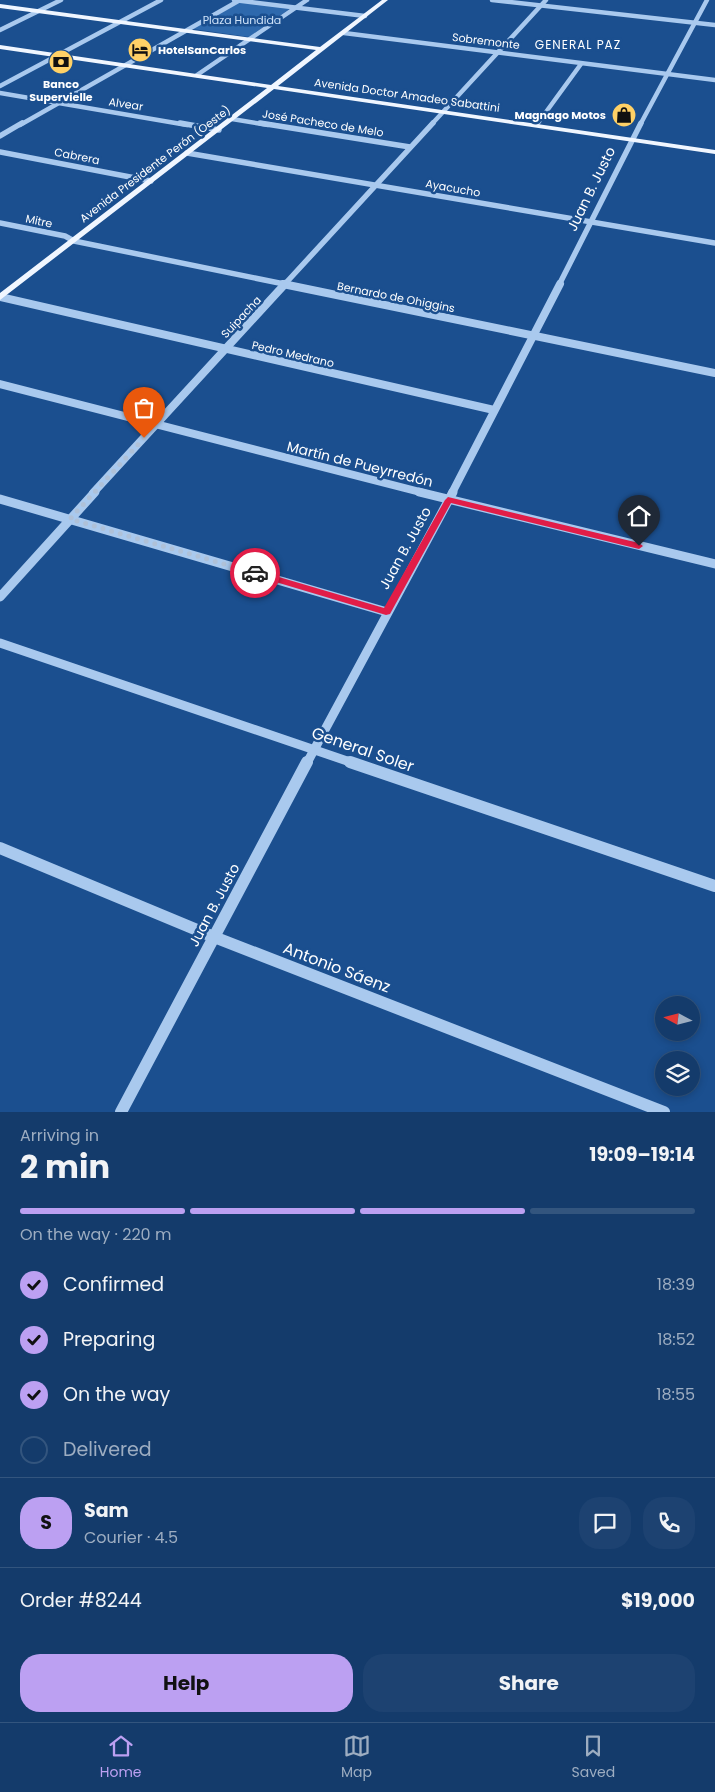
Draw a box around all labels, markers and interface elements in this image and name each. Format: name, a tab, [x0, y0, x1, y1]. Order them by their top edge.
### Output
park label: Plaza Hundida	[203, 12, 281, 28]
street label: Sobremonte	[451, 29, 521, 53]
district label: GENERAL PAZ	[535, 36, 621, 53]
hotel icon: HotelSanCarlos	[127, 37, 153, 63]
place label: HotelSanCarlos	[158, 42, 246, 58]
bank icon: Banco Supervielle	[48, 49, 74, 75]
street label: Avenida Doctor Amadeo Sabattini	[313, 74, 501, 116]
place label: Banco Supervielle	[29, 76, 93, 105]
street label: Alvear	[108, 93, 144, 115]
street label: Avenida Presidente Perón (Oeste)	[76, 102, 234, 226]
shop icon: Magnago Motos	[611, 102, 637, 128]
street label: José Pacheco de Melo	[261, 106, 385, 140]
place label: Magnago Motos	[515, 107, 606, 123]
street label: Juan B. Justo	[562, 143, 620, 235]
street label: Cabrera	[53, 144, 101, 168]
street label: Ayacucho	[424, 175, 482, 201]
street label: Mitre	[24, 210, 54, 232]
street label: Bernardo de Ohiggins	[336, 278, 456, 316]
street label: Suipacha	[217, 292, 265, 342]
street label: Pedro Medrano	[250, 337, 336, 371]
pin	[123, 387, 165, 438]
icon: bag	[130, 394, 158, 422]
street label: Martín de Pueyrredón	[285, 436, 435, 492]
pin	[618, 495, 660, 546]
icon: home	[625, 502, 653, 530]
street label: Juan B. Justo	[374, 503, 436, 593]
courier	[230, 548, 280, 598]
icon: car	[241, 559, 269, 587]
street label: General Soler	[309, 721, 417, 778]
street label: Juan B. Justo	[184, 860, 244, 950]
street label: Antonio Sáenz	[280, 936, 394, 999]
north arrow	[655, 996, 700, 1041]
map controls	[655, 996, 700, 1096]
button: layers	[655, 1051, 700, 1096]
text: Arriving in	[20, 1124, 99, 1147]
text: 19:09–19:14	[589, 1141, 695, 1168]
text: 2 min	[20, 1144, 110, 1189]
text: On the way · 220 m	[20, 1223, 171, 1246]
icon: check	[20, 1271, 48, 1299]
text: Confirmed	[63, 1271, 164, 1298]
text: 18:39	[657, 1273, 695, 1296]
icon: check	[20, 1326, 48, 1354]
text: Preparing	[63, 1326, 155, 1353]
text: 18:52	[657, 1328, 695, 1351]
icon: check	[20, 1381, 48, 1409]
text: On the way	[63, 1381, 170, 1408]
text: 18:55	[656, 1383, 695, 1406]
text: Delivered	[63, 1436, 152, 1463]
text: Sam	[84, 1497, 129, 1524]
button: chat	[579, 1497, 631, 1549]
button: phone	[643, 1497, 695, 1549]
text: S	[40, 1509, 52, 1536]
text: Courier · 4.5	[84, 1526, 178, 1549]
text: Order #8244	[20, 1587, 142, 1614]
text: $19,000	[621, 1587, 695, 1614]
button: Help	[20, 1654, 353, 1712]
button: Share	[363, 1654, 695, 1712]
tab: Home	[100, 1732, 142, 1783]
tab: Map	[341, 1732, 372, 1783]
tab: Saved	[572, 1732, 615, 1783]

